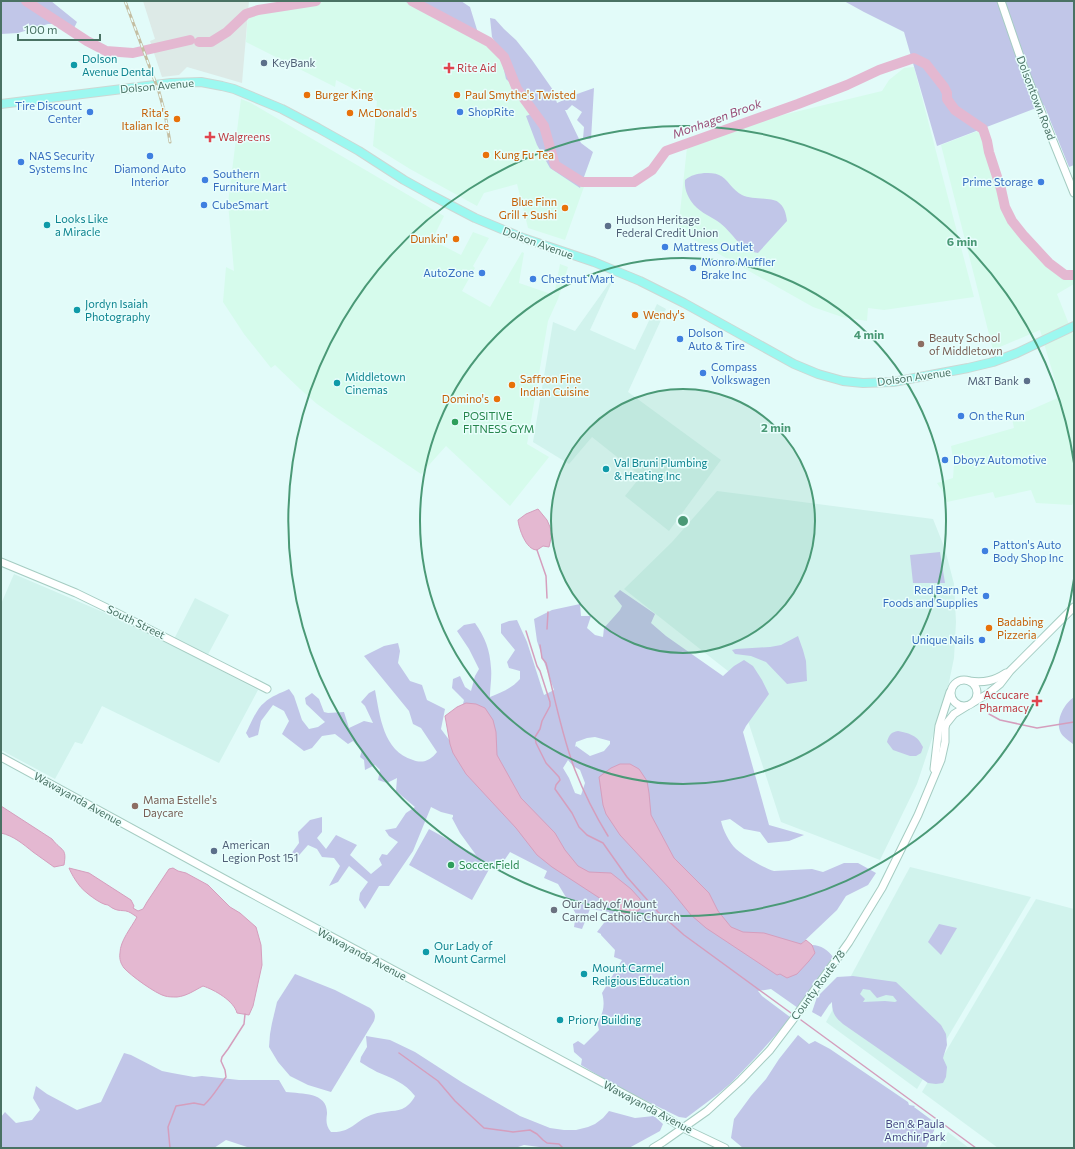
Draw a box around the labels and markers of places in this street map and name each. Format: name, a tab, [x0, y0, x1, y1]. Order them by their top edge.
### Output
place label: Dolson Avenue Dental	[82, 52, 154, 78]
place label: KeyBank	[272, 56, 316, 69]
marker: KeyBank	[259, 58, 269, 68]
marker: Dolson Avenue Dental	[69, 60, 79, 70]
place label: Rite Aid	[457, 61, 496, 74]
marker: Rite Aid	[444, 63, 454, 73]
place label: Burger King	[315, 88, 373, 101]
place label: Paul Smythe's Twisted	[465, 88, 576, 101]
marker: Burger King	[302, 90, 312, 100]
marker: Paul Smythe's Twisted	[452, 90, 462, 100]
place label: Tire Discount Center	[15, 99, 83, 125]
place label: ShopRite	[468, 105, 514, 118]
place label: Rita's Italian Ice	[122, 106, 169, 132]
place label: McDonald's	[358, 106, 417, 119]
marker: Tire Discount Center	[85, 107, 95, 117]
marker: ShopRite	[455, 107, 465, 117]
marker: McDonald's	[345, 108, 355, 118]
marker: Rita's Italian Ice	[172, 114, 182, 124]
place label: Walgreens	[218, 130, 270, 143]
marker: Walgreens	[205, 132, 215, 142]
place label: Kung Fu Tea	[494, 148, 554, 161]
place label: NAS Security Systems Inc	[29, 149, 95, 175]
marker: Kung Fu Tea	[481, 150, 491, 160]
marker: Diamond Auto Interior	[145, 151, 155, 161]
marker: NAS Security Systems Inc	[16, 157, 26, 167]
place label: Diamond Auto Interior	[114, 162, 187, 188]
place label: Southern Furniture Mart	[213, 167, 287, 193]
marker: Southern Furniture Mart	[200, 175, 210, 185]
place label: Prime Storage	[962, 175, 1033, 188]
marker: Prime Storage	[1036, 177, 1046, 187]
place label: Blue Finn Grill + Sushi	[499, 195, 557, 221]
place label: CubeSmart	[212, 198, 269, 211]
marker: CubeSmart	[199, 200, 209, 210]
marker: Blue Finn Grill + Sushi	[560, 203, 570, 213]
place label: Looks Like a Miracle	[55, 212, 108, 238]
place label: Hudson Heritage Federal Credit Union	[616, 213, 718, 239]
marker: Looks Like a Miracle	[42, 220, 52, 230]
marker: Hudson Heritage Federal Credit Union	[603, 221, 613, 231]
place label: Dunkin'	[410, 232, 448, 245]
marker: Dunkin'	[451, 234, 461, 244]
place label: Mattress Outlet	[673, 240, 753, 253]
marker: Mattress Outlet	[660, 242, 670, 252]
place label: Monro Muffler Brake Inc	[701, 255, 776, 281]
marker: Monro Muffler Brake Inc	[688, 263, 698, 273]
place label: AutoZone	[423, 266, 474, 279]
marker: AutoZone	[477, 268, 487, 278]
place label: Chestnut Mart	[541, 272, 615, 285]
marker: Chestnut Mart	[528, 274, 538, 284]
place label: Jordyn Isaiah Photography	[85, 297, 150, 323]
marker: Jordyn Isaiah Photography	[72, 305, 82, 315]
place label: Wendy's	[643, 308, 685, 321]
marker: Wendy's	[630, 310, 640, 320]
place label: Dolson Auto & Tire	[688, 326, 745, 352]
place label: Beauty School of Middletown	[929, 331, 1002, 357]
marker: Dolson Auto & Tire	[675, 334, 685, 344]
marker: Beauty School of Middletown	[916, 339, 926, 349]
place label: Compass Volkswagen	[711, 360, 770, 386]
marker: Compass Volkswagen	[698, 368, 708, 378]
place label: Middletown Cinemas	[345, 370, 406, 396]
place label: Saffron Fine Indian Cuisine	[520, 372, 589, 398]
place label: M&T Bank	[967, 374, 1019, 387]
marker: M&T Bank	[1022, 376, 1032, 386]
marker: Middletown Cinemas	[332, 378, 342, 388]
marker: Saffron Fine Indian Cuisine	[507, 380, 517, 390]
place label: Domino's	[442, 392, 489, 405]
marker: Domino's	[492, 394, 502, 404]
place label: POSITIVE FITNESS GYM	[463, 409, 534, 435]
place label: On the Run	[969, 409, 1025, 422]
marker: On the Run	[956, 411, 966, 421]
marker: POSITIVE FITNESS GYM	[450, 417, 460, 427]
place label: Dboyz Automotive	[953, 453, 1047, 466]
marker: Dboyz Automotive	[940, 455, 950, 465]
place label: Val Bruni Plumbing & Heating Inc	[614, 456, 708, 482]
marker: Val Bruni Plumbing & Heating Inc	[601, 464, 611, 474]
centre of rings	[676, 514, 690, 528]
place label: Patton's Auto Body Shop Inc	[993, 538, 1064, 564]
marker: Patton's Auto Body Shop Inc	[980, 546, 990, 556]
place label: Red Barn Pet Foods and Supplies	[883, 583, 978, 609]
marker: Red Barn Pet Foods and Supplies	[981, 591, 991, 601]
place label: Badabing Pizzeria	[997, 615, 1044, 641]
marker: Badabing Pizzeria	[984, 623, 994, 633]
place label: Unique Nails	[912, 633, 974, 646]
marker: Unique Nails	[977, 635, 987, 645]
place label: Accucare Pharmacy	[979, 688, 1029, 714]
marker: Accucare Pharmacy	[1032, 696, 1042, 706]
place label: Mama Estelle's Daycare	[143, 793, 217, 819]
marker: Mama Estelle's Daycare	[130, 801, 140, 811]
place label: American Legion Post 151	[222, 838, 298, 864]
marker: American Legion Post 151	[209, 846, 219, 856]
place label: Soccer Field	[459, 858, 519, 871]
marker: Soccer Field	[446, 860, 456, 870]
place label: Our Lady of Mount Carmel Catholic Church	[562, 897, 680, 923]
marker: Our Lady of Mount Carmel Catholic Church	[549, 905, 559, 915]
place label: Our Lady of Mount Carmel	[434, 939, 506, 965]
marker: Our Lady of Mount Carmel	[421, 947, 431, 957]
place label: Mount Carmel Religious Education	[592, 961, 689, 987]
marker: Mount Carmel Religious Education	[579, 969, 589, 979]
place label: Priory Building	[568, 1013, 641, 1026]
marker: Priory Building	[555, 1015, 565, 1025]

